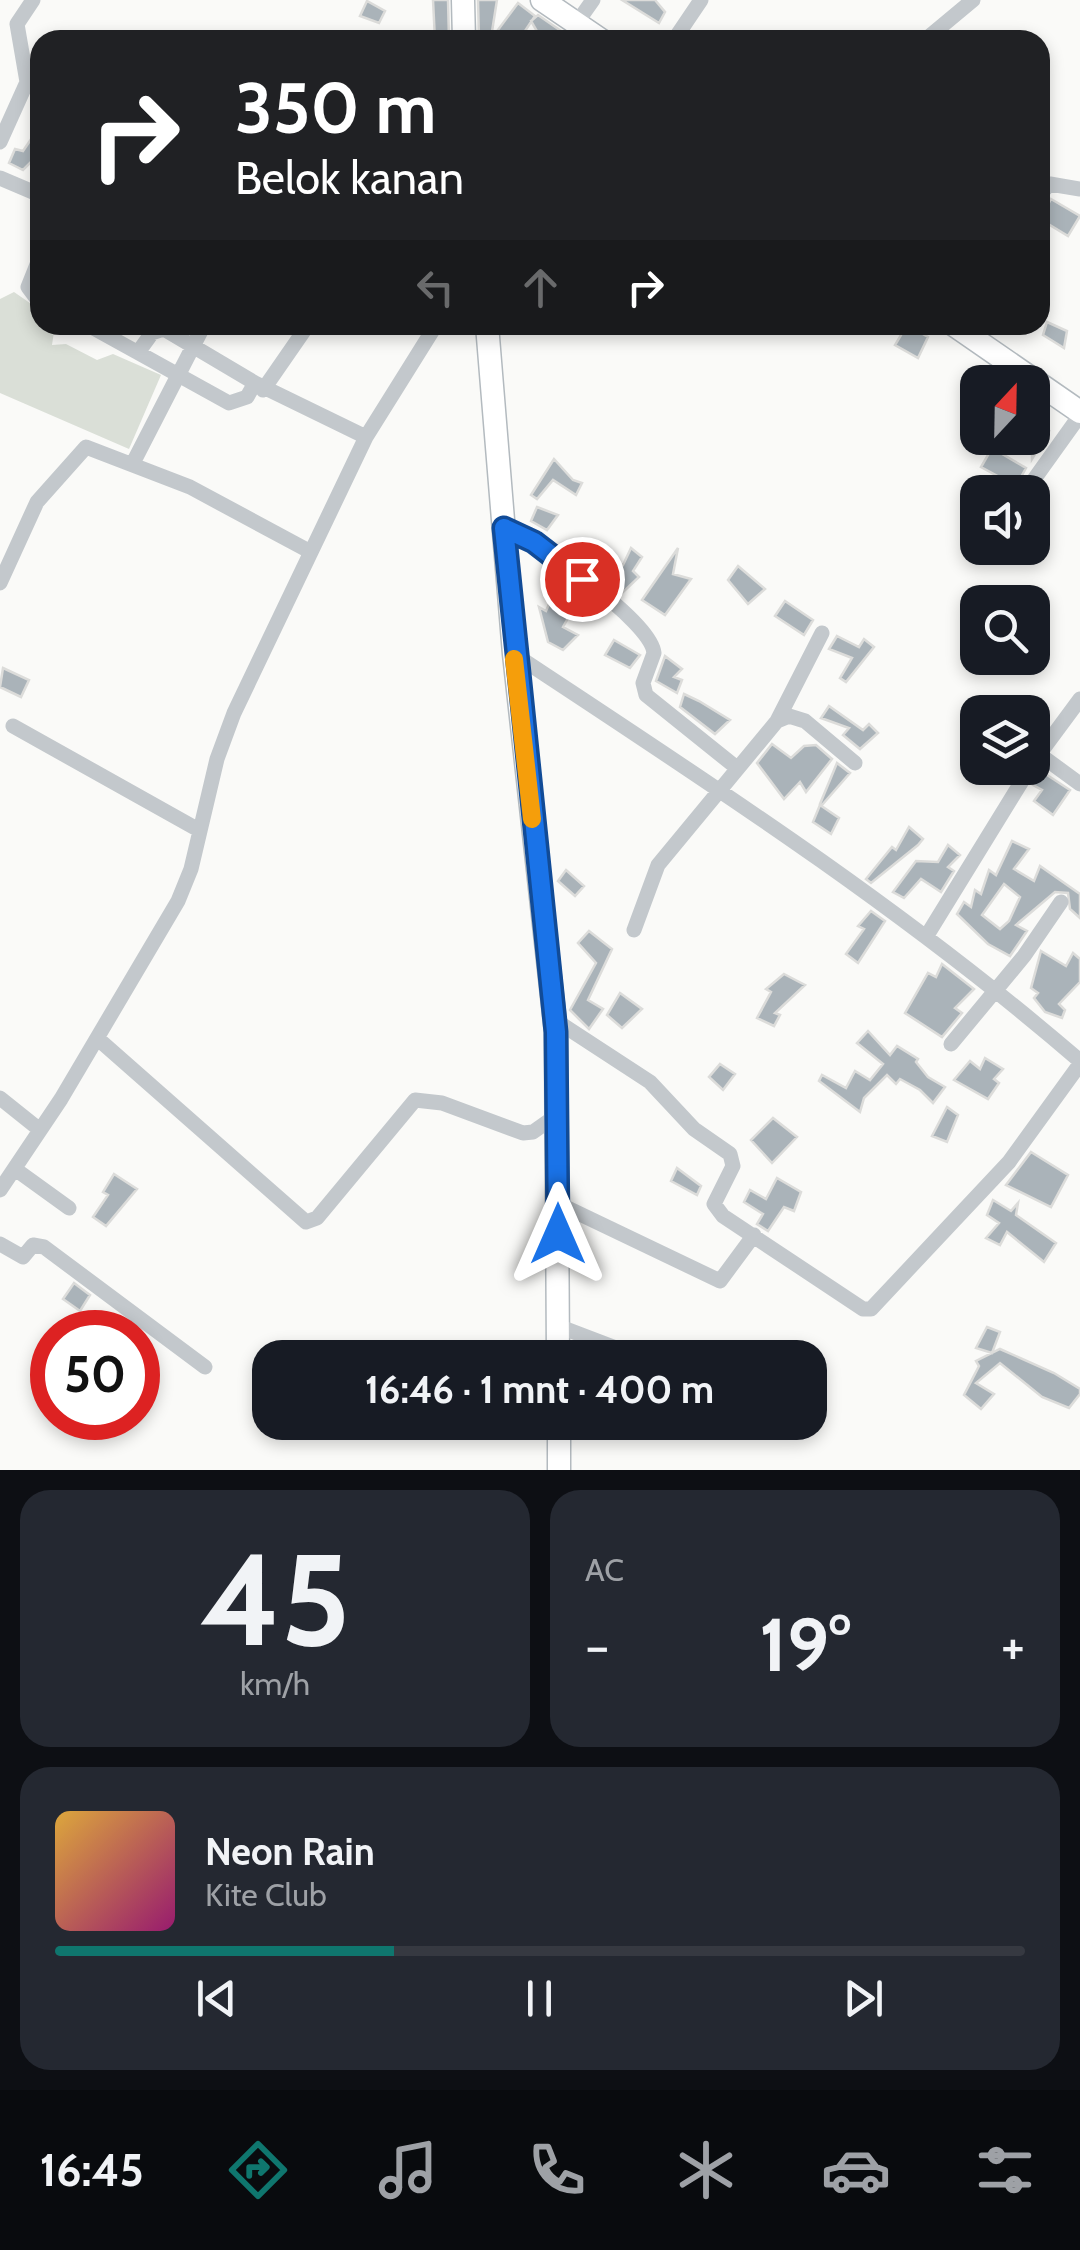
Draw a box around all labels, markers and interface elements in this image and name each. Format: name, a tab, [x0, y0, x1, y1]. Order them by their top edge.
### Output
text: 350 m	[235, 65, 436, 151]
icon: right	[70, 70, 200, 200]
text: Belok kanan	[235, 151, 464, 205]
icon: left	[408, 260, 463, 315]
icon: ahead	[513, 260, 568, 315]
icon: right	[618, 260, 673, 315]
north arrow	[960, 365, 1050, 455]
map controls	[960, 365, 1050, 785]
button: sound	[960, 475, 1050, 565]
pin	[540, 537, 625, 622]
icon: arrive	[555, 552, 610, 607]
button: search	[960, 585, 1050, 675]
button: layers	[960, 695, 1050, 785]
position arrow	[506, 1182, 610, 1286]
speed limit sign: 50	[30, 1310, 160, 1440]
text: 16:46 · 1 mnt · 400 m	[365, 1366, 714, 1413]
text: 45	[200, 1520, 350, 1678]
text: AC	[585, 1550, 624, 1589]
text: 19°	[759, 1599, 851, 1690]
text: −	[585, 1612, 609, 1679]
text: +	[1001, 1612, 1025, 1679]
text: km/h	[240, 1664, 310, 1703]
text: Neon Rain	[205, 1828, 375, 1875]
text: Kite Club	[205, 1875, 327, 1914]
icon: previous	[189, 1971, 244, 2026]
icon: pause	[512, 1971, 567, 2026]
icon: next	[836, 1971, 891, 2026]
icon: directions	[223, 2135, 293, 2205]
icon: music	[373, 2135, 443, 2205]
icon: phone	[522, 2135, 592, 2205]
icon: climate	[671, 2135, 741, 2205]
icon: car	[821, 2135, 891, 2205]
icon: filters	[970, 2135, 1040, 2205]
text: 16:45	[40, 2143, 144, 2197]

